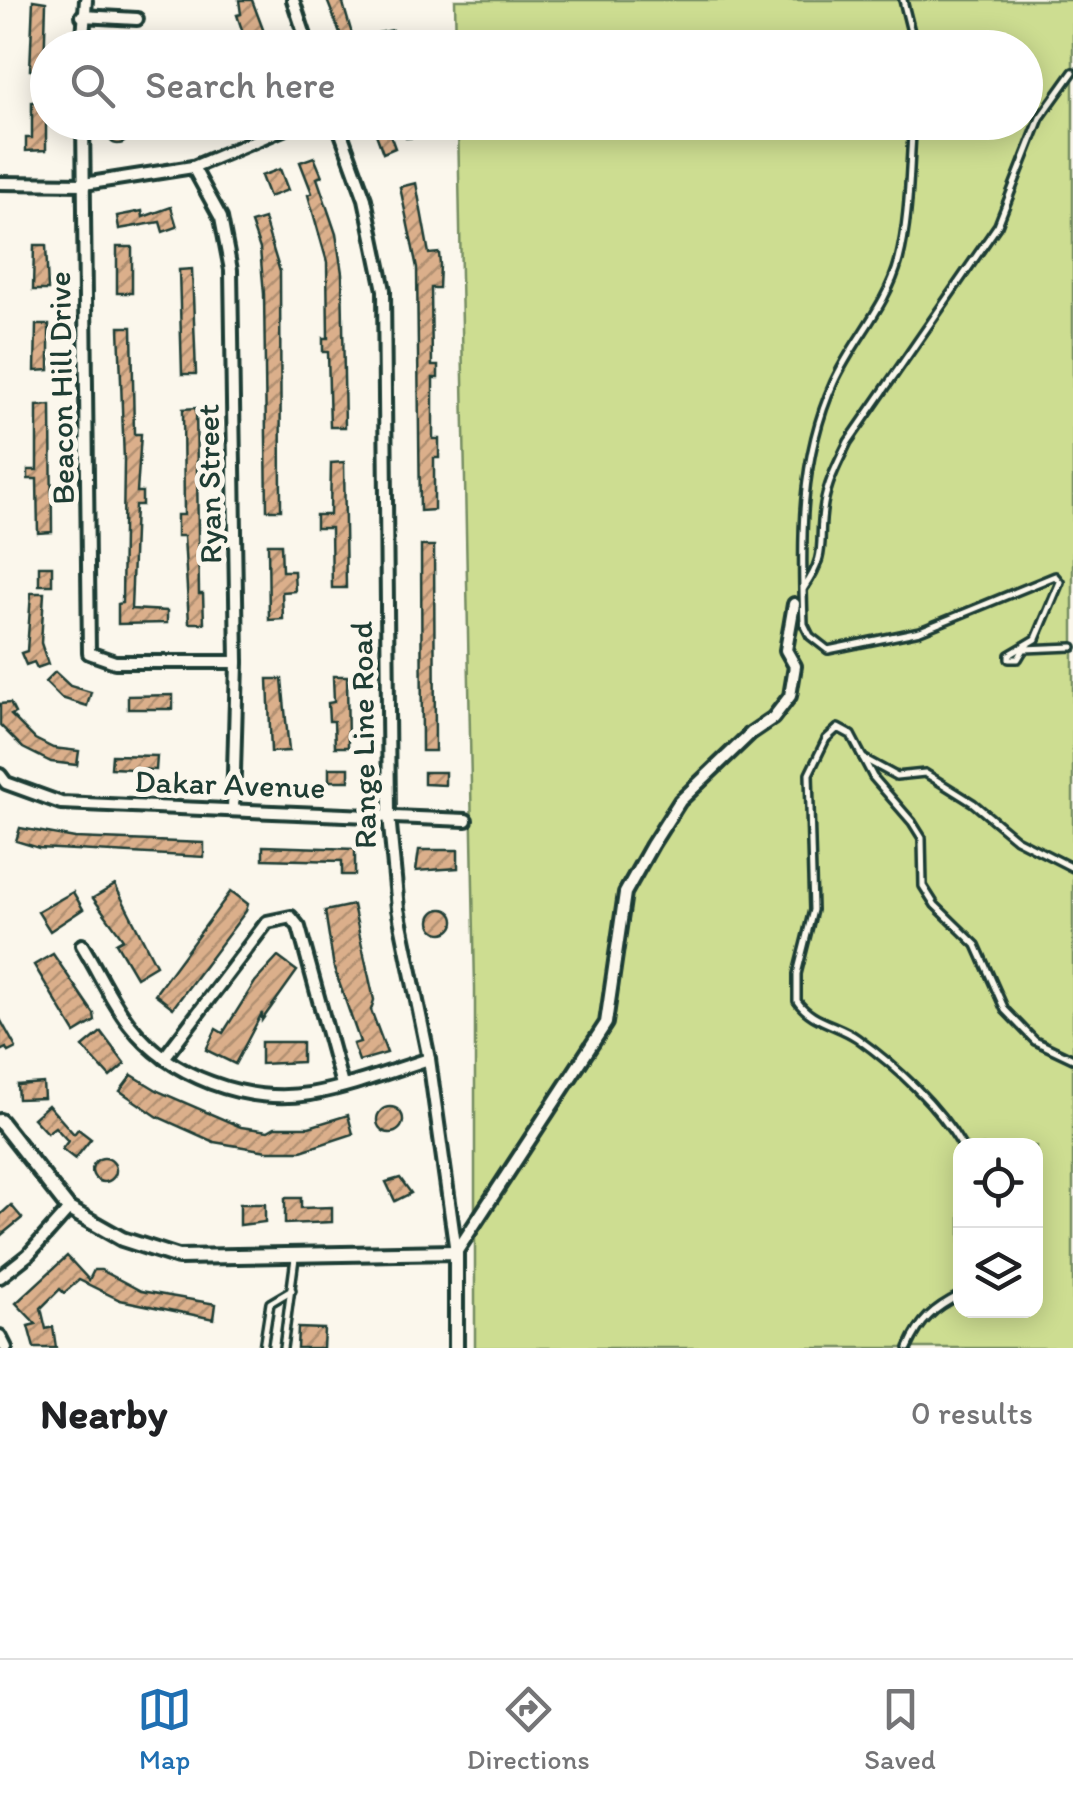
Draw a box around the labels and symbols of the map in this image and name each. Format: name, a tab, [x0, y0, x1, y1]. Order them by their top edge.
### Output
street label: Beacon Hill Drive	[40, 271, 82, 505]
street label: Ryan Street	[189, 404, 229, 564]
street label: Range Line Road	[342, 620, 384, 849]
street label: Dakar Avenue	[134, 762, 326, 806]

